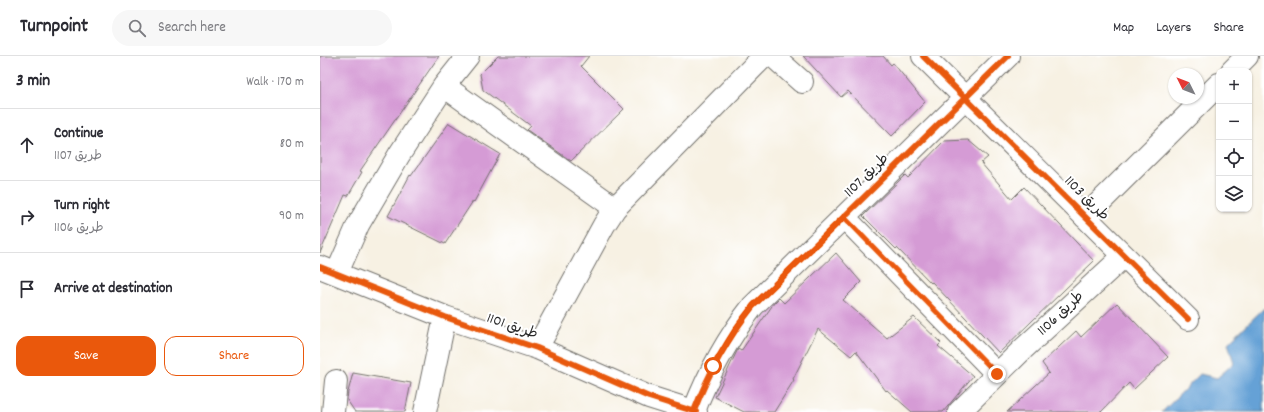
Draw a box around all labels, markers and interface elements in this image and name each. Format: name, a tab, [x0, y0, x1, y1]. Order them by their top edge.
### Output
search box	[112, 10, 392, 46]
text: Turnpoint	[20, 14, 88, 41]
icon: search	[126, 17, 148, 39]
text: Search here	[158, 17, 226, 39]
text: Map	[1113, 18, 1134, 38]
text: Layers	[1156, 18, 1191, 38]
text: Share	[1213, 18, 1244, 38]
north arrow	[1168, 68, 1204, 104]
map controls	[1216, 68, 1252, 212]
button: +	[1216, 68, 1252, 104]
text: 3 min	[16, 70, 50, 94]
text: Walk · 170 m	[246, 73, 304, 92]
button: −	[1216, 104, 1252, 140]
text: Continue	[54, 123, 103, 145]
icon: ahead	[16, 134, 38, 156]
text: 80 m	[280, 135, 304, 154]
button: locate	[1216, 140, 1252, 176]
text: طريق 1107	[54, 147, 102, 166]
street label: طريق 1107	[839, 149, 895, 203]
street label: طريق 1103	[1058, 171, 1114, 227]
button: layers	[1216, 176, 1252, 212]
text: Turn right	[54, 195, 110, 217]
icon: right	[16, 206, 38, 228]
text: 90 m	[279, 207, 304, 226]
text: طريق 1106	[54, 219, 103, 238]
icon: arrive	[16, 278, 38, 300]
text: Arrive at destination	[54, 278, 172, 300]
street label: طريق 1106	[1033, 287, 1089, 341]
street label: طريق 1101	[483, 308, 541, 346]
button: Save	[16, 336, 156, 376]
button: Share	[164, 336, 304, 376]
route start	[704, 357, 722, 375]
route end	[988, 365, 1006, 383]

